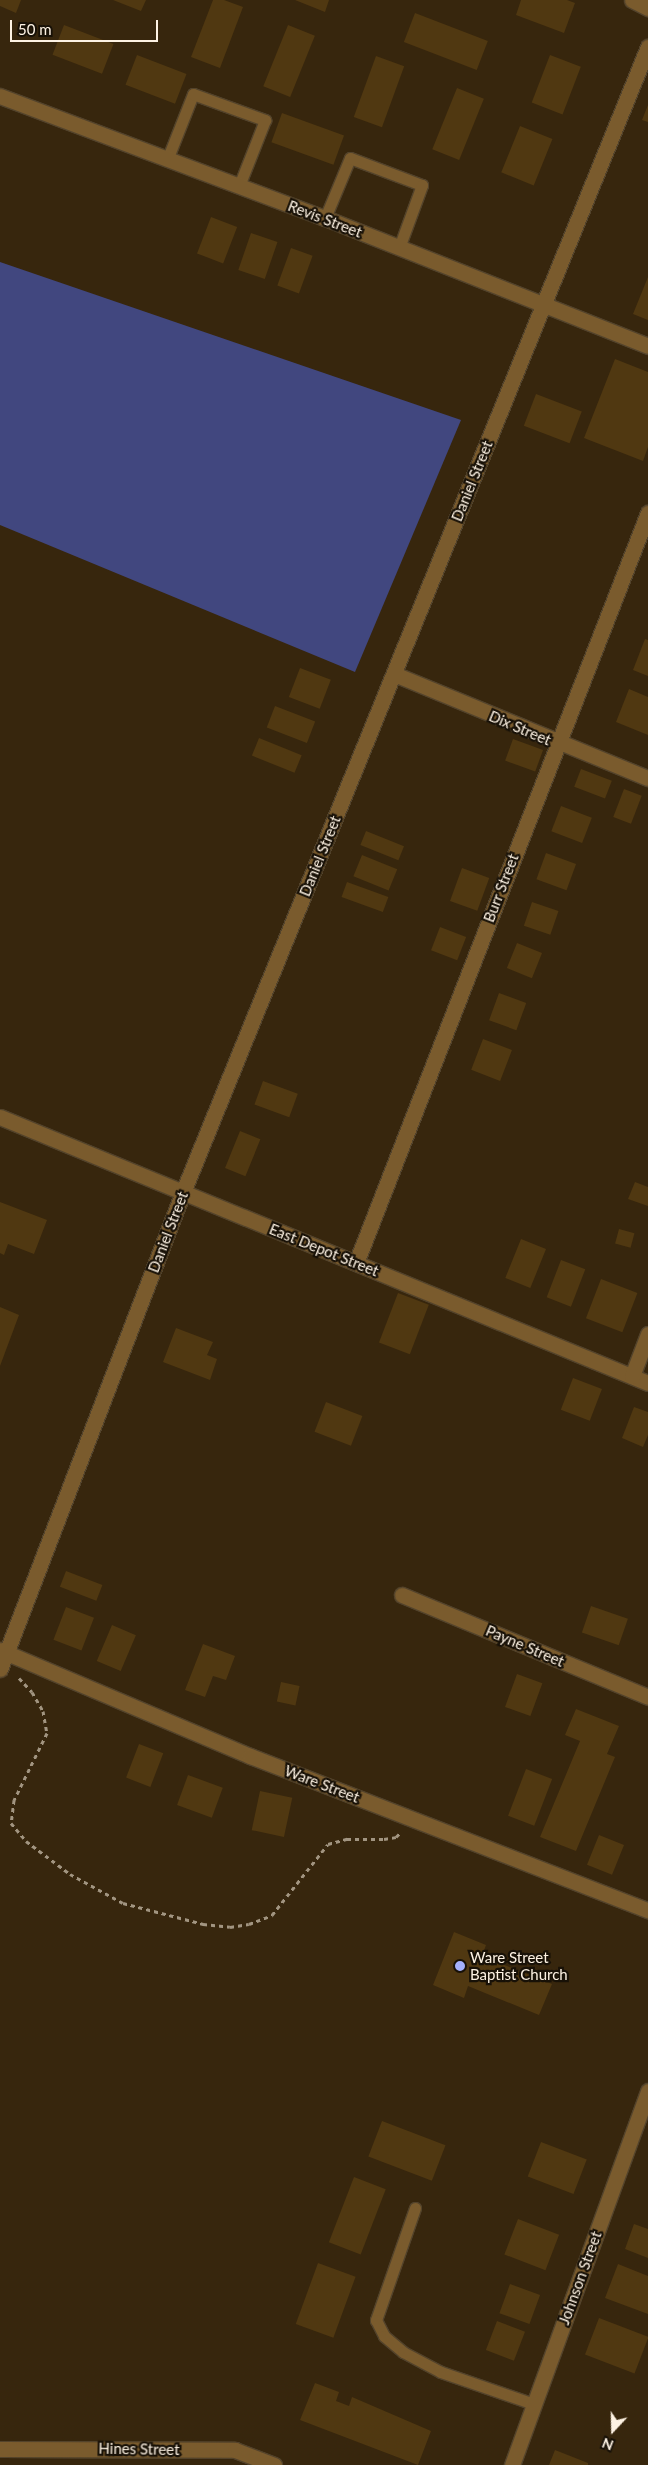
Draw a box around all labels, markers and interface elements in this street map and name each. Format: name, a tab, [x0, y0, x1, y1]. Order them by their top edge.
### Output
scale bar	[12, 10, 160, 42]
text: 50 m	[18, 20, 52, 38]
street label: Revis Street	[285, 197, 365, 241]
street label: Daniel Street	[448, 438, 496, 524]
street label: Dix Street	[486, 707, 554, 749]
street label: Daniel Street	[296, 813, 344, 899]
street label: Burr Street	[480, 851, 522, 925]
street label: Daniel Street	[144, 1189, 192, 1275]
street label: East Depot Street	[267, 1220, 381, 1280]
street label: Payne Street	[483, 1621, 567, 1671]
street label: Ware Street	[282, 1762, 362, 1806]
place label: Ware Street Baptist Church	[470, 1948, 568, 1983]
marker: Ware Street Baptist Church	[454, 1960, 466, 1972]
street label: Johnson Street	[555, 2229, 605, 2327]
north arrow	[588, 2405, 638, 2455]
text: N	[599, 2435, 616, 2454]
street label: Hines Street	[98, 2439, 180, 2459]

